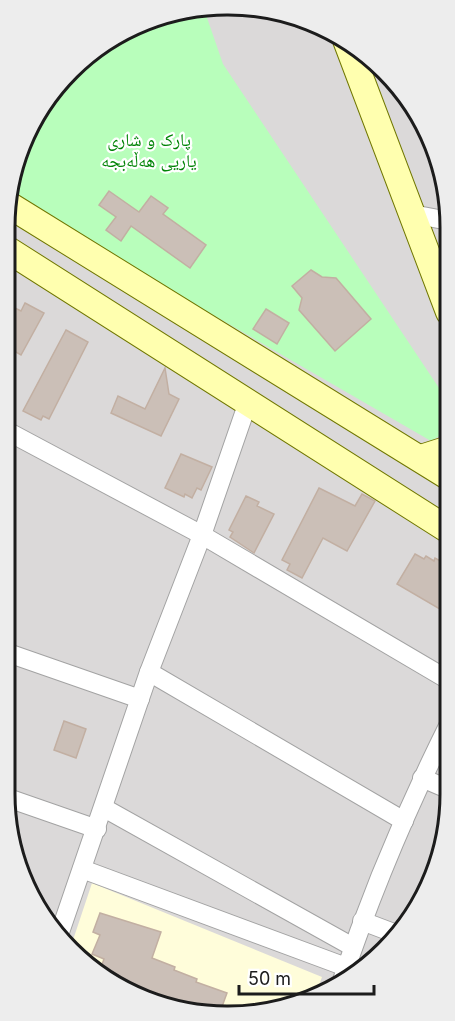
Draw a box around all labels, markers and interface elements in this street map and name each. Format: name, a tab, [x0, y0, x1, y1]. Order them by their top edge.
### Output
park label: پارک و شاری یاریی ھەڵەبجە	[101, 129, 197, 172]
scale bar	[239, 958, 374, 996]
text: 50 m	[248, 968, 291, 989]

